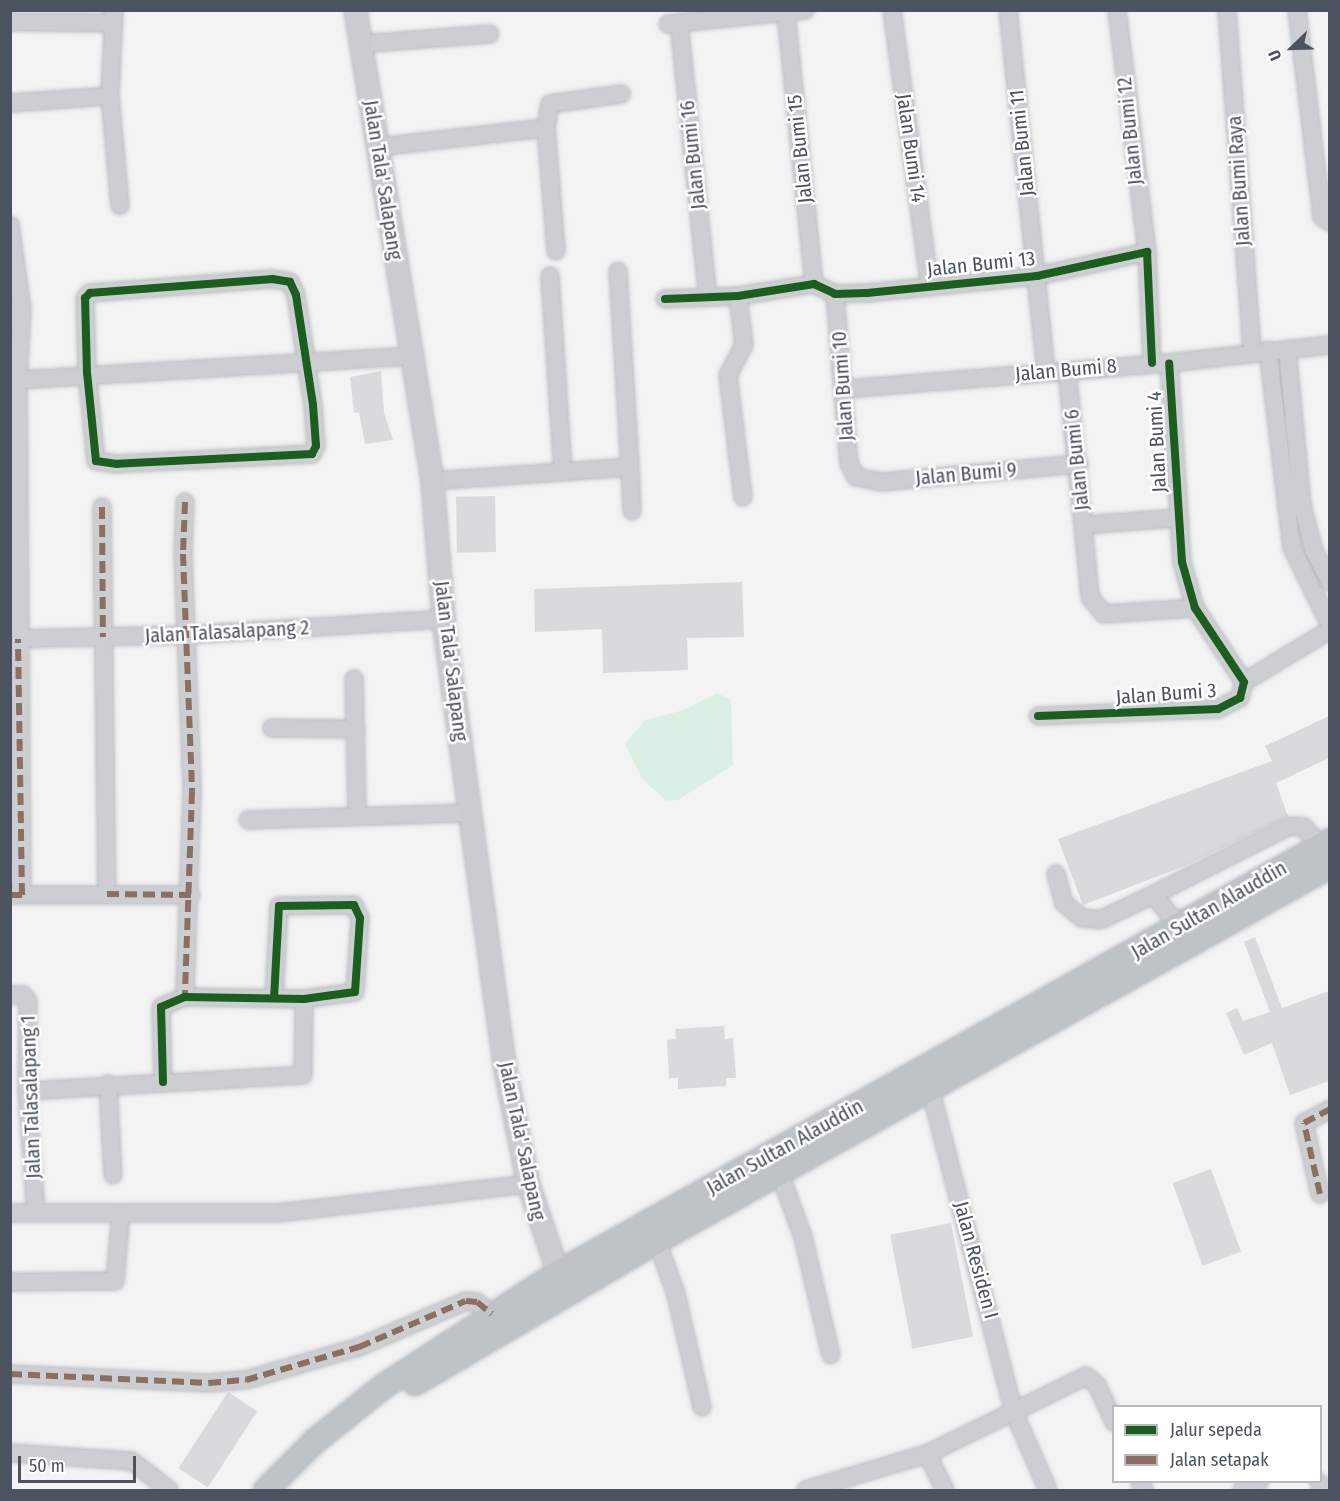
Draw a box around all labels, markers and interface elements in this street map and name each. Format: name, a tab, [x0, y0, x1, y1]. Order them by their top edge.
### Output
north arrow	[1262, 18, 1322, 78]
text: U	[1264, 47, 1286, 63]
street label: Jalan Bumi 12	[1112, 76, 1148, 186]
street label: Jalan Bumi 11	[1004, 88, 1040, 198]
street label: Jalan Bumi 14	[892, 92, 930, 204]
street label: Jalan Bumi 15	[782, 94, 818, 204]
street label: Jalan Tala' Salapang	[359, 98, 407, 262]
street label: Jalan Bumi 16	[675, 99, 711, 211]
street label: Jalan Bumi Raya	[1222, 115, 1256, 247]
street label: Jalan Bumi 13	[926, 246, 1036, 282]
street label: Jalan Bumi 10	[827, 330, 859, 442]
street label: Jalan Bumi 8	[1014, 354, 1118, 386]
street label: Jalan Bumi 4	[1142, 391, 1172, 493]
street label: Jalan Bumi 6	[1060, 408, 1094, 512]
street label: Jalan Bumi 9	[914, 458, 1018, 490]
street label: Jalan Tala' Salapang	[429, 579, 473, 743]
street label: Jalan Talasalapang 2	[144, 616, 310, 648]
street label: Jalan Bumi 3	[1115, 679, 1217, 709]
street label: Jalan Sultan Alauddin	[1127, 856, 1291, 964]
street label: Jalan Talasalapang 1	[16, 1015, 46, 1179]
street label: Jalan Tala' Salapang	[493, 1060, 551, 1222]
street label: Jalan Sultan Alauddin	[702, 1094, 868, 1200]
street label: Jalan Residen I	[949, 1199, 1003, 1321]
legend	[1112, 1405, 1322, 1483]
text: Jalur sepeda	[1170, 1419, 1262, 1441]
scale bar	[21, 1444, 140, 1482]
text: Jalan setapak	[1170, 1449, 1269, 1471]
text: 50 m	[29, 1455, 65, 1477]

